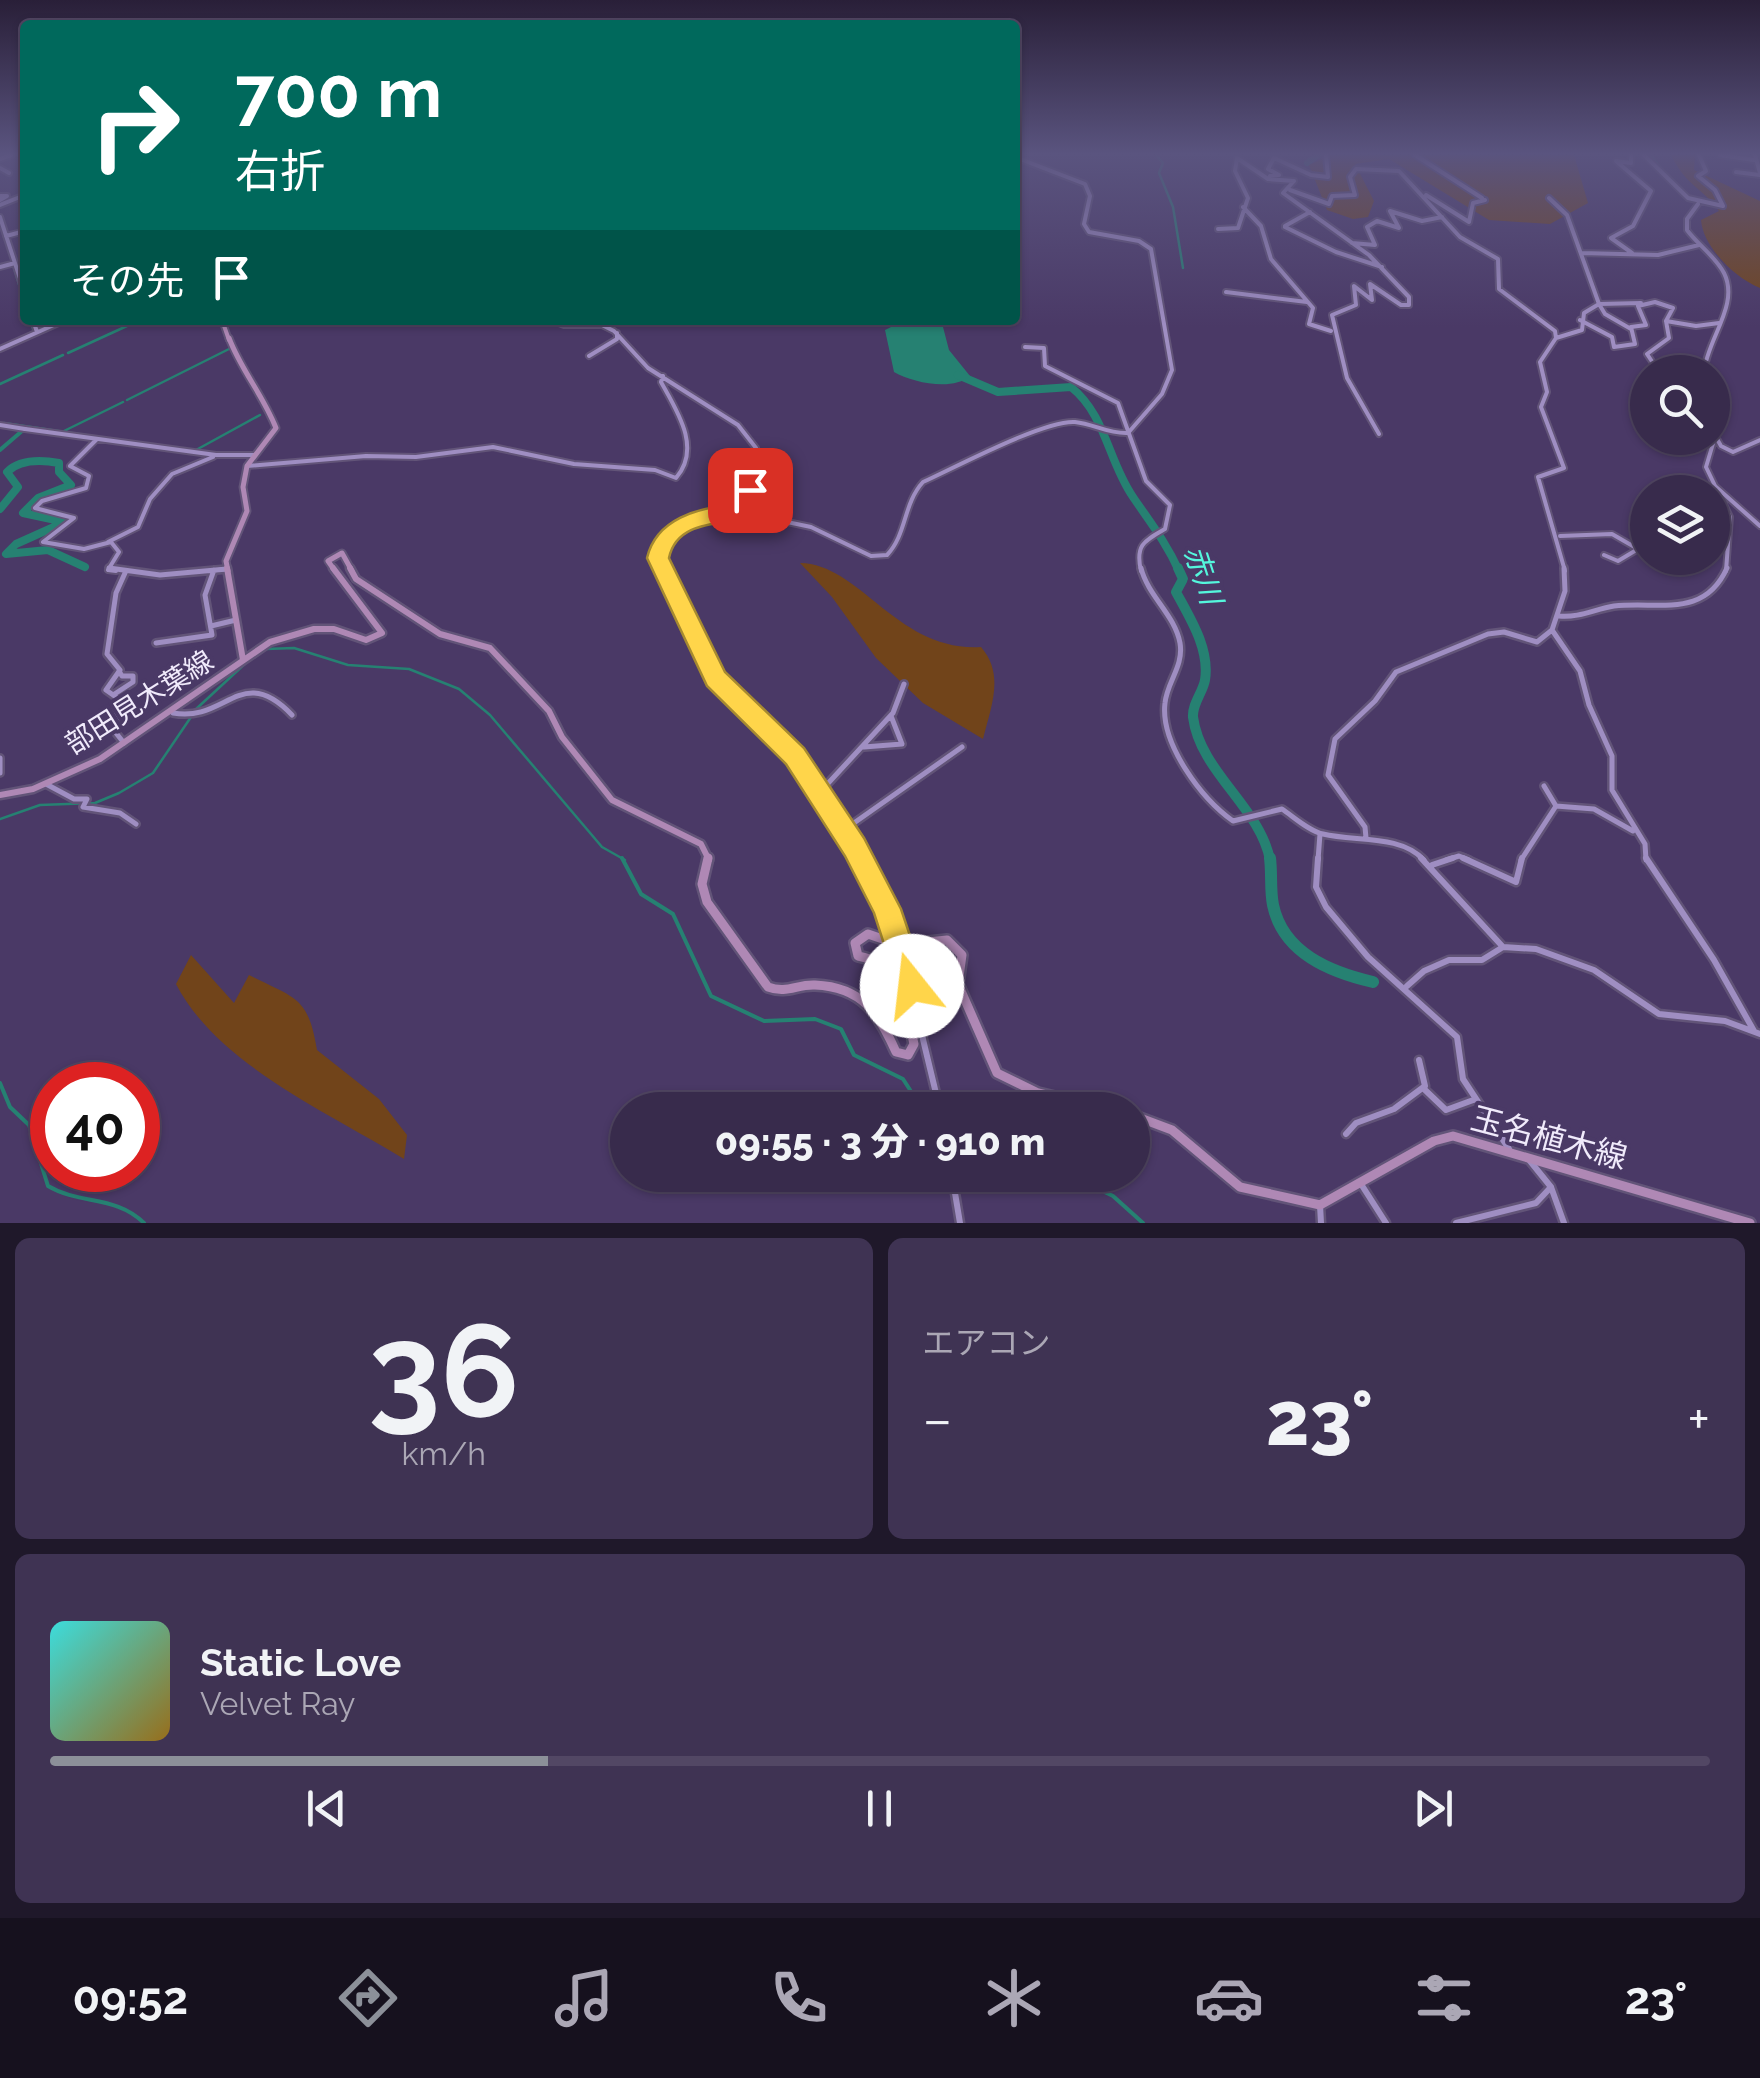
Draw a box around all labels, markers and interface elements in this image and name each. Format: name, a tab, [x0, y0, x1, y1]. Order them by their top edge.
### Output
text: 700 m	[235, 51, 442, 133]
icon: right	[70, 60, 200, 190]
text: 右折	[235, 145, 325, 198]
icon: arrive	[204, 250, 259, 305]
text: その先	[70, 258, 184, 303]
map controls	[1630, 355, 1730, 575]
button: search	[1630, 355, 1730, 455]
pin	[708, 448, 793, 533]
icon: arrive	[723, 463, 778, 518]
button: layers	[1630, 475, 1730, 575]
water label: 赤川	[1178, 541, 1230, 612]
street label: 部田見木葉線	[59, 644, 219, 761]
position arrow	[860, 934, 964, 1038]
speed limit sign: 40	[30, 1062, 160, 1192]
street label: 玉名植木線	[1467, 1099, 1631, 1176]
text: 09:55 · 3 分 · 910 m	[715, 1119, 1045, 1164]
text: 36	[368, 1294, 519, 1446]
text: エアコン	[923, 1324, 1051, 1361]
text: 23°	[1266, 1374, 1373, 1463]
text: −	[923, 1387, 952, 1452]
text: +	[1687, 1387, 1710, 1452]
text: km/h	[402, 1435, 486, 1472]
text: Static Love	[200, 1640, 401, 1685]
text: Velvet Ray	[200, 1685, 355, 1722]
icon: previous	[299, 1781, 354, 1836]
icon: pause	[852, 1781, 907, 1836]
icon: next	[1406, 1781, 1461, 1836]
icon: directions	[333, 1963, 403, 2033]
icon: music	[549, 1963, 619, 2033]
icon: phone	[764, 1963, 834, 2033]
icon: climate	[979, 1963, 1049, 2033]
icon: car	[1194, 1963, 1264, 2033]
icon: filters	[1409, 1963, 1479, 2033]
text: 09:52	[73, 1972, 188, 2025]
text: 23°	[1625, 1972, 1687, 2025]

